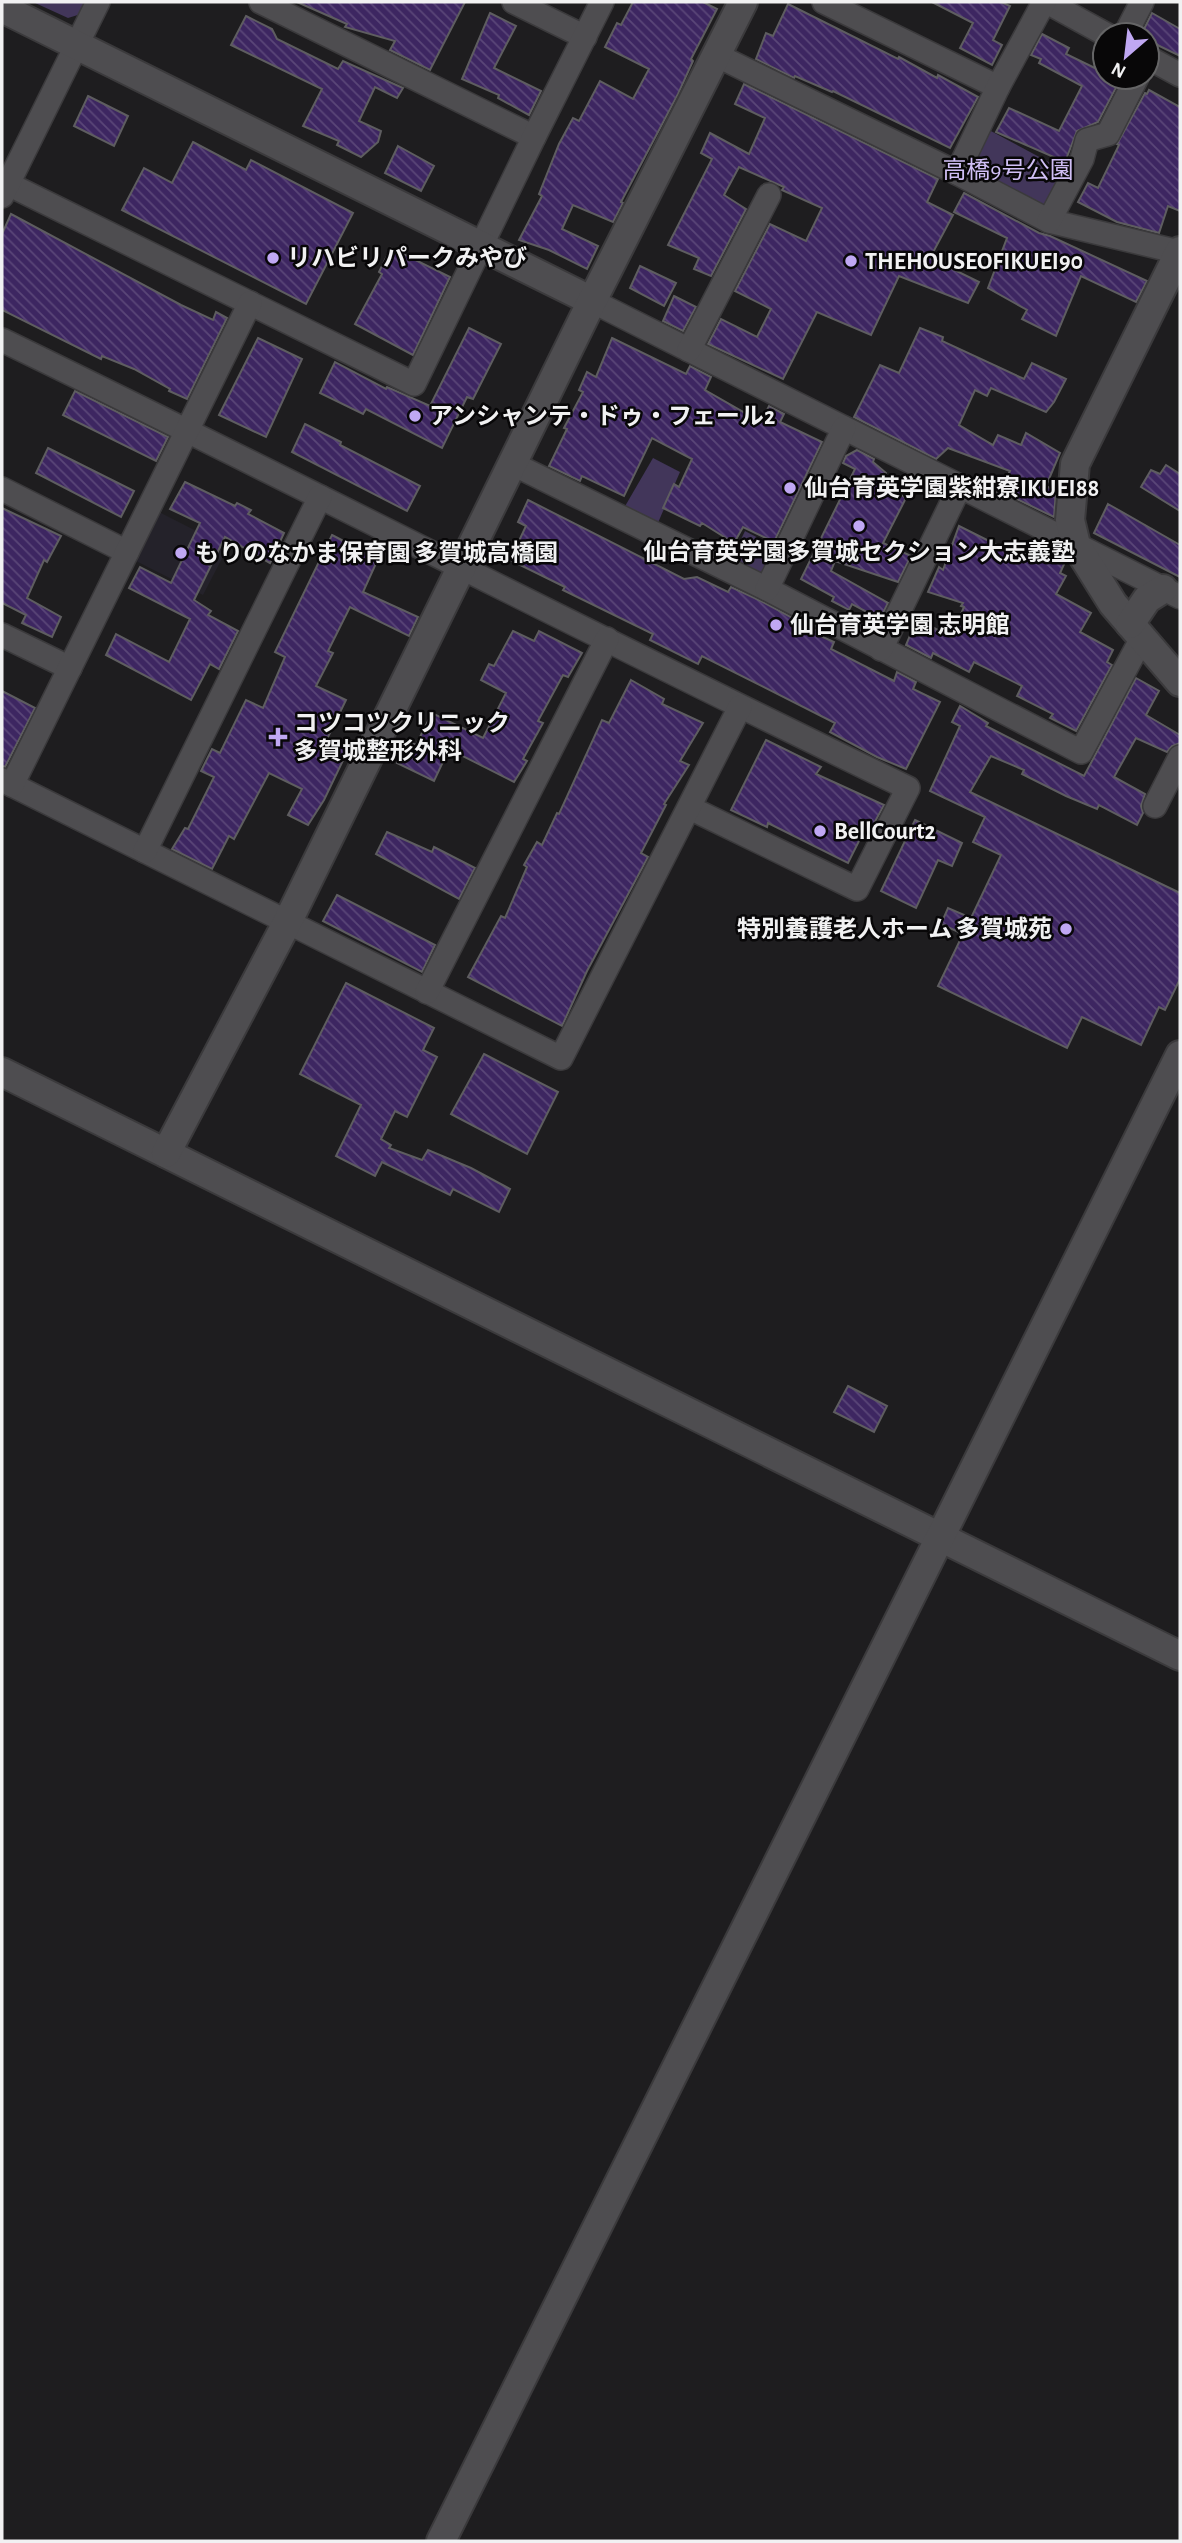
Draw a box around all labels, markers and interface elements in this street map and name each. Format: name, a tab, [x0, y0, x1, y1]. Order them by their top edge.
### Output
north arrow	[1091, 21, 1161, 91]
text: N	[1108, 58, 1129, 81]
park label: 高橋9号公園	[942, 157, 1074, 183]
place label: リハビリパークみやび	[287, 245, 527, 271]
marker: リハビリパークみやび	[265, 250, 281, 266]
place label: THEHOUSEOFIKUEI90	[865, 250, 1083, 274]
marker: THEHOUSEOFIKUEI90	[843, 253, 859, 269]
place label: アンシャンテ・ドゥ・フェール2	[429, 404, 775, 429]
marker: アンシャンテ・ドゥ・フェール2	[407, 408, 423, 424]
place label: 仙台育英学園紫紺寮IKUEI88	[804, 475, 1099, 501]
marker: 仙台育英学園紫紺寮IKUEI88	[782, 480, 798, 496]
marker: 仙台育英学園多賀城セクション大志義塾	[851, 518, 867, 534]
place label: 仙台育英学園多賀城セクション大志義塾	[643, 539, 1075, 565]
place label: もりのなかま保育園 多賀城高橋園	[195, 540, 559, 566]
marker: もりのなかま保育園 多賀城高橋園	[173, 545, 189, 561]
place label: 仙台育英学園 志明館	[790, 612, 1010, 638]
marker: 仙台育英学園 志明館	[768, 617, 784, 633]
place label: コツコツクリニック 多賀城整形外科	[294, 711, 510, 764]
marker: コツコツクリニック 多賀城整形外科	[268, 727, 288, 747]
place label: BellCourt2	[834, 820, 936, 844]
marker: BellCourt2	[812, 823, 828, 839]
place label: 特別養護老人ホーム 多賀城苑	[737, 916, 1052, 942]
marker: 特別養護老人ホーム 多賀城苑	[1058, 921, 1074, 937]

